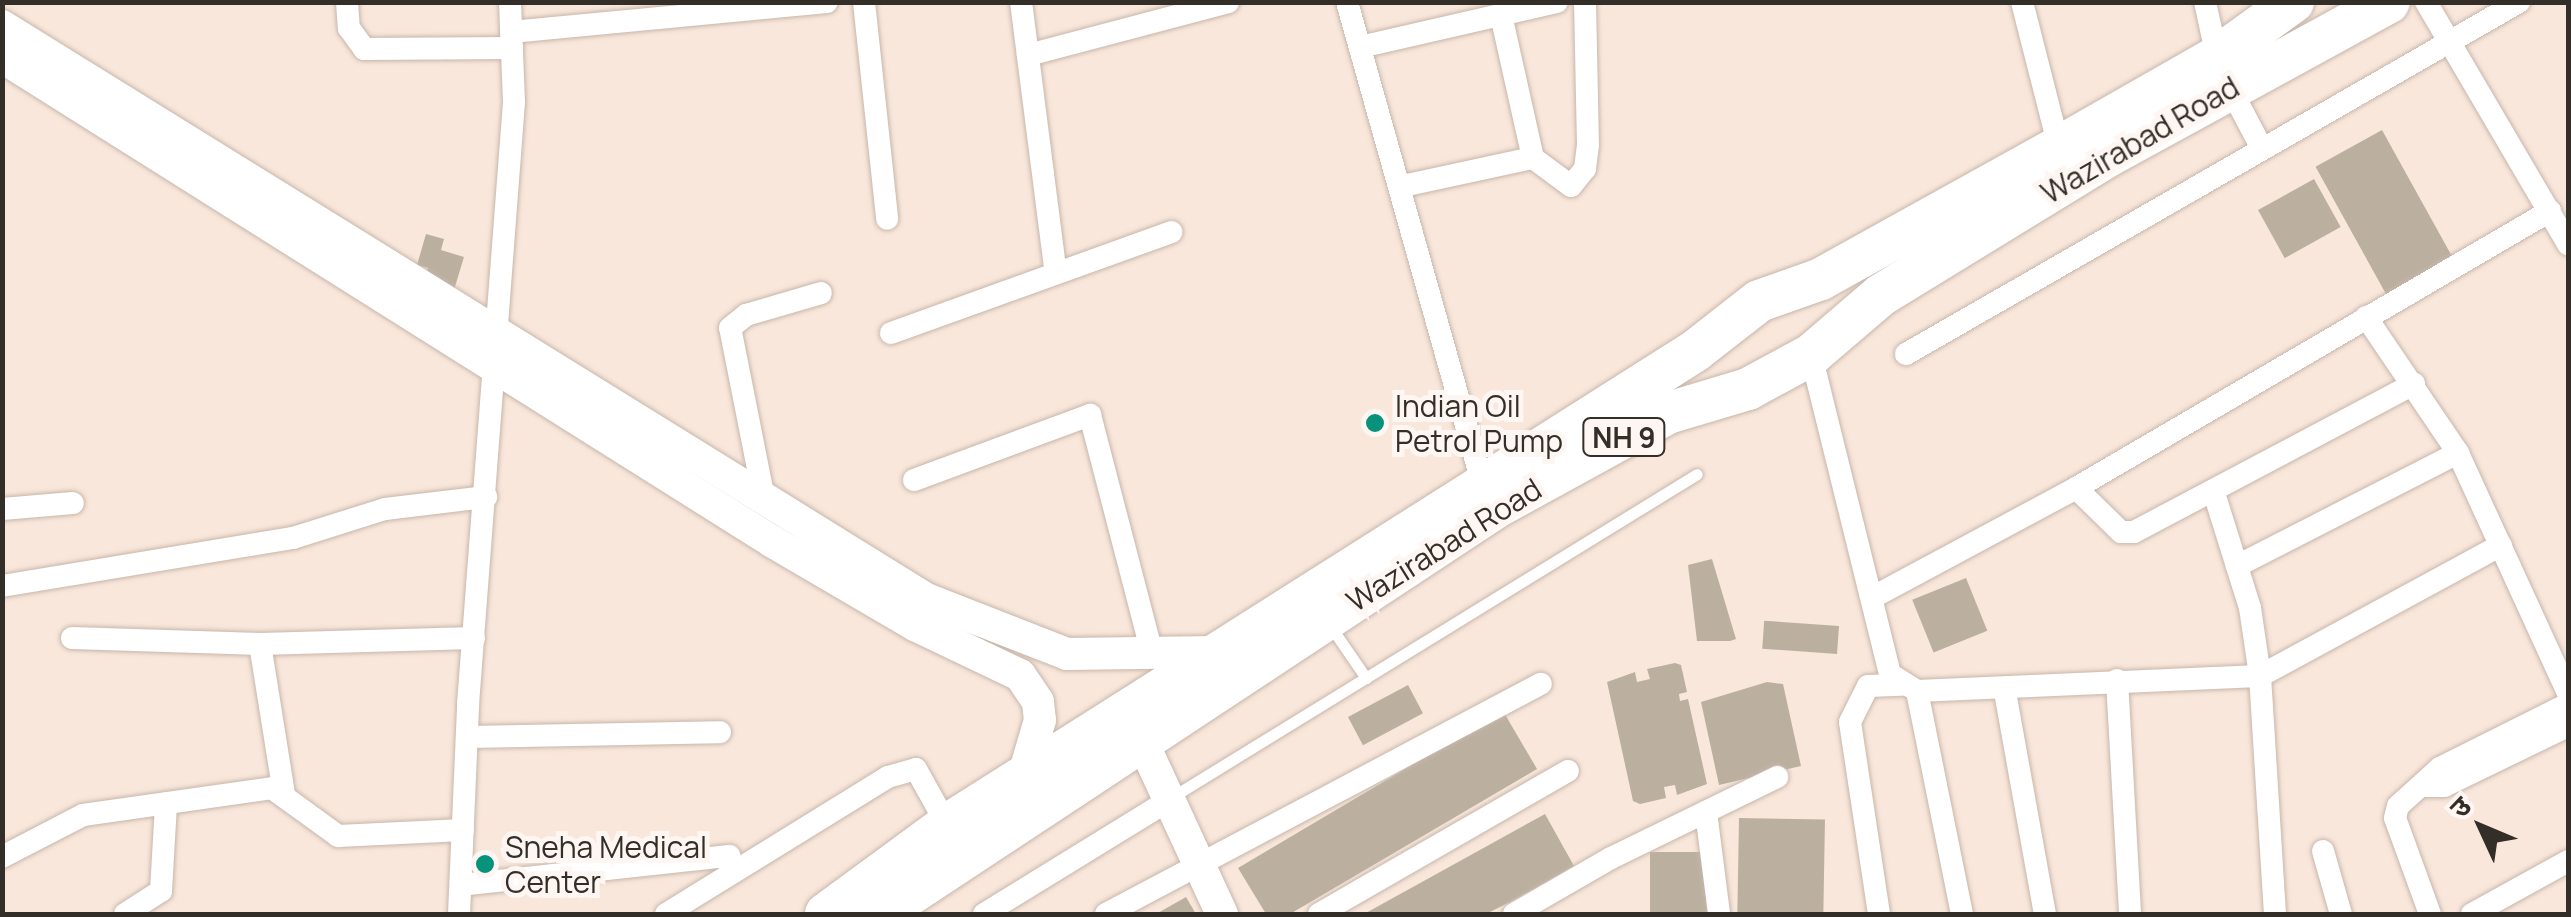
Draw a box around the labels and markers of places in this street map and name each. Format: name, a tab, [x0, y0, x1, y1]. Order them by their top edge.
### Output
place label: Indian Oil Petrol Pump	[1395, 388, 1563, 458]
marker: Indian Oil Petrol Pump	[1364, 412, 1386, 434]
place label: Sneha Medical Center	[505, 829, 707, 900]
marker: Sneha Medical Center	[474, 853, 496, 875]

